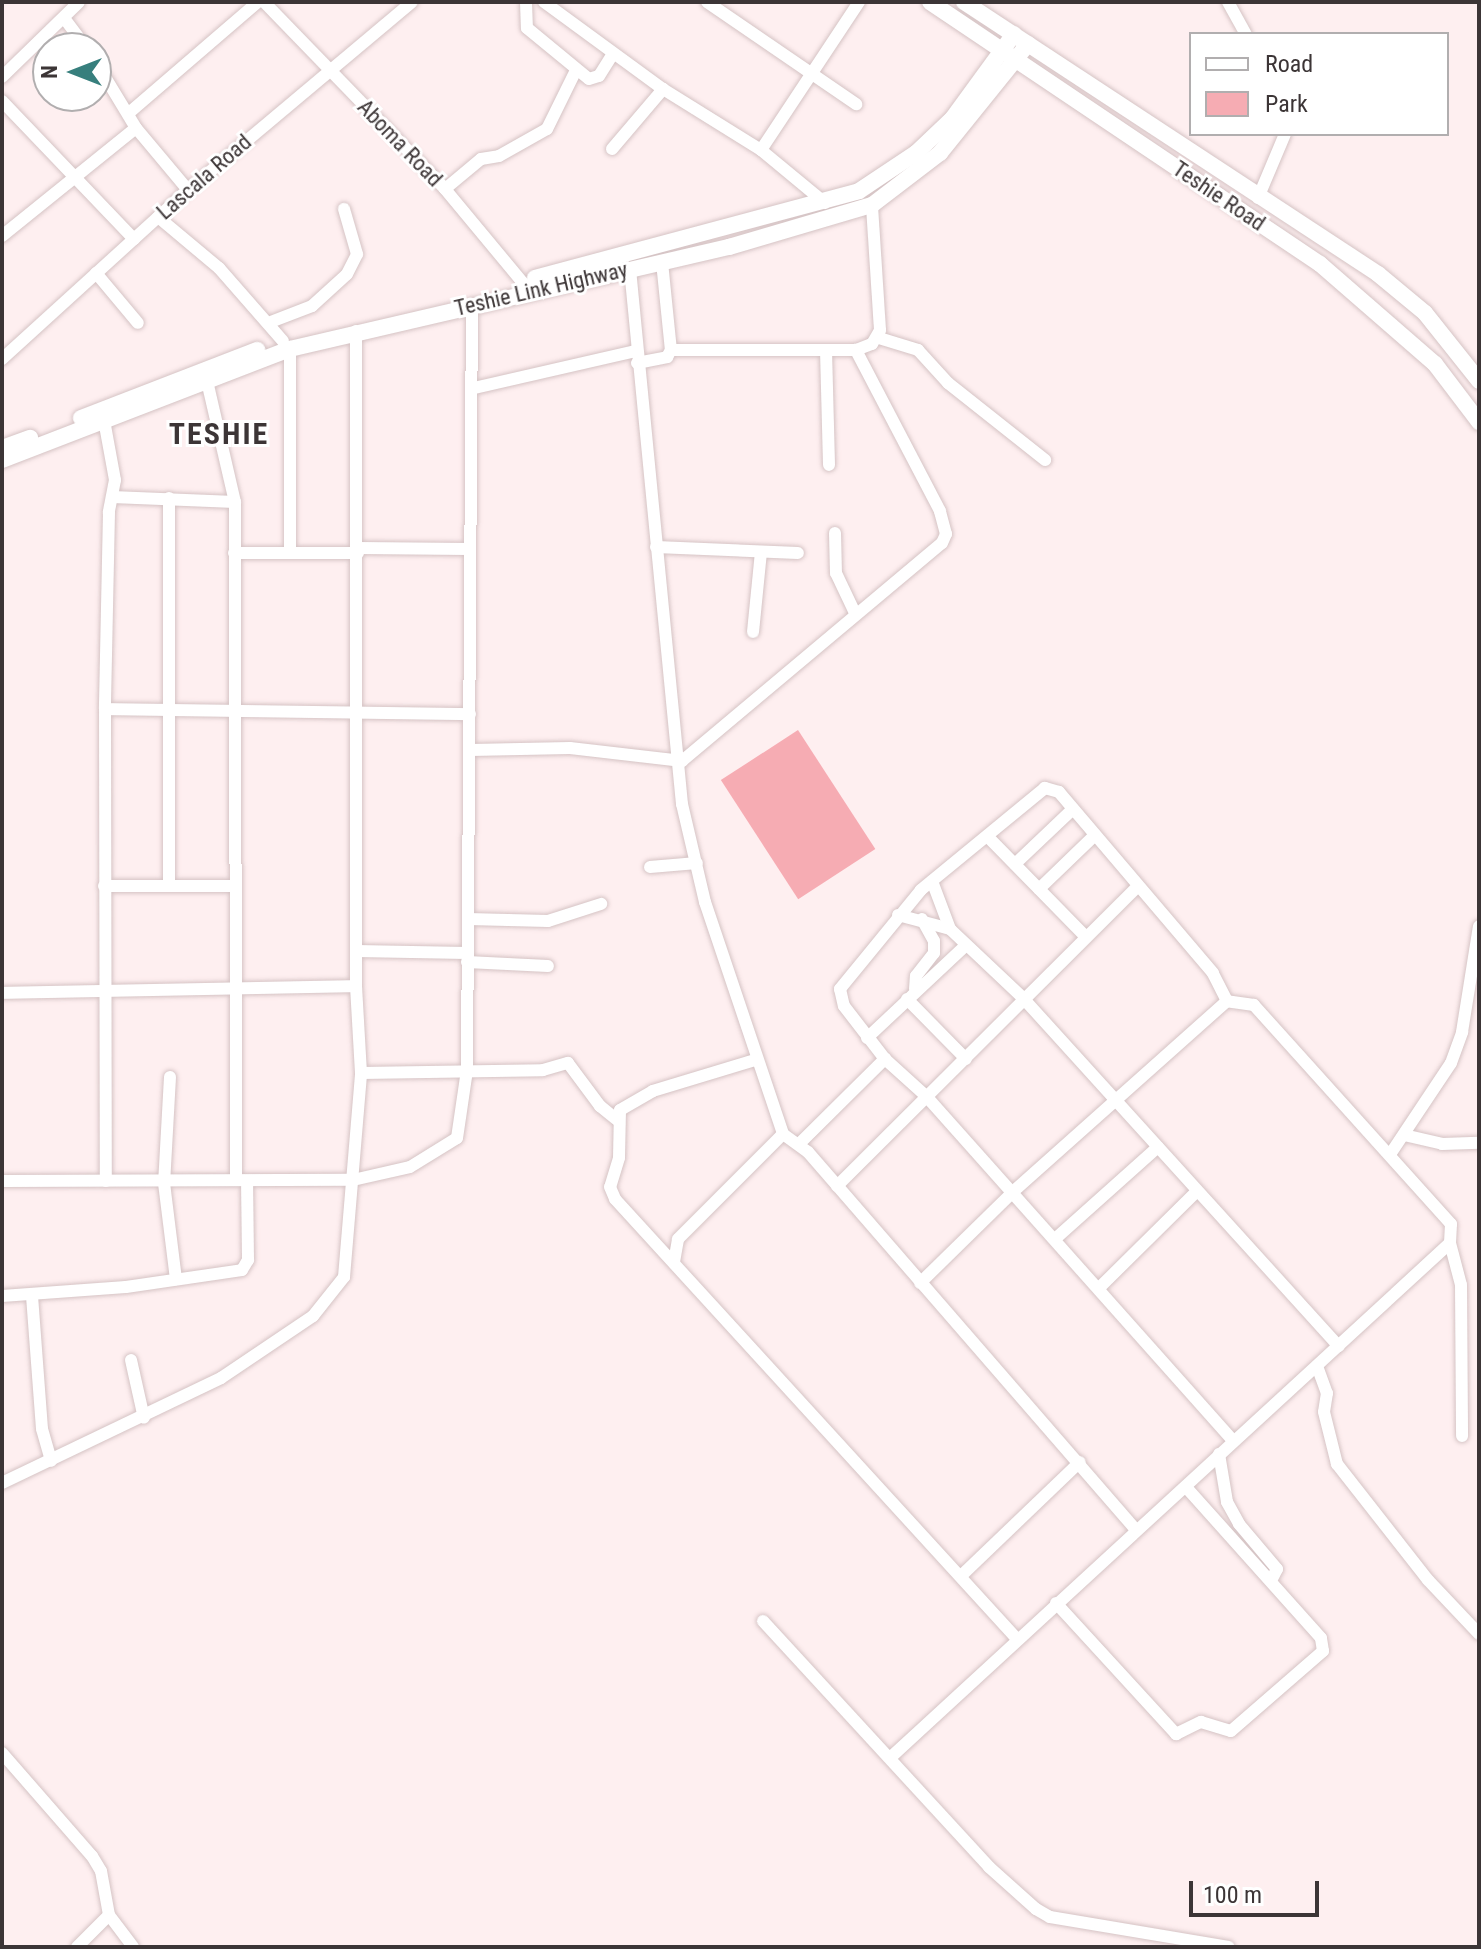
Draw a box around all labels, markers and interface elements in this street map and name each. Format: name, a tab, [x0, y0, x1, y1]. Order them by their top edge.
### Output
north arrow	[32, 32, 112, 112]
legend	[1189, 32, 1449, 136]
text: Road	[1265, 50, 1313, 78]
text: N	[37, 65, 62, 79]
text: Park	[1265, 90, 1308, 118]
street label: Aboma Road	[352, 94, 448, 192]
street label: Lascala Road	[151, 129, 257, 225]
street label: Teshie Road	[1168, 155, 1270, 237]
street label: Teshie Link Highway	[452, 256, 630, 322]
district label: TESHIE	[169, 416, 269, 452]
scale bar	[1193, 1865, 1323, 1915]
text: 100 m	[1203, 1881, 1262, 1909]

